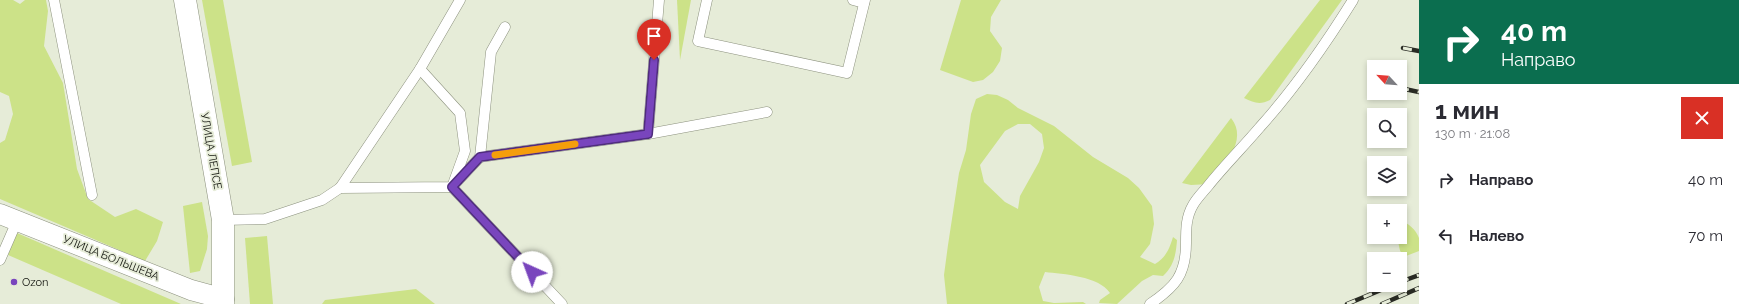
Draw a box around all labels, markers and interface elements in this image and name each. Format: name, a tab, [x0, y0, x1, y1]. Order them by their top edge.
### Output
text: 40 m	[1501, 15, 1567, 48]
icon: right	[1435, 16, 1487, 68]
pin	[637, 19, 671, 60]
icon: arrive	[643, 25, 665, 47]
text: Направо	[1501, 49, 1575, 70]
north arrow	[1367, 60, 1407, 100]
map controls	[1367, 60, 1407, 292]
text: 1 мин	[1435, 96, 1499, 125]
button: close	[1681, 97, 1723, 139]
button: search	[1367, 108, 1407, 148]
street label: УЛИЦА ЛЕПСЕ	[198, 112, 224, 191]
text: 130 m · 21:08	[1435, 126, 1510, 141]
button: layers	[1367, 156, 1407, 196]
icon: right	[1435, 169, 1457, 191]
text: Направо	[1469, 171, 1533, 189]
text: 40 m	[1688, 171, 1723, 189]
button: +	[1367, 204, 1407, 244]
icon: left	[1435, 225, 1457, 247]
text: Налево	[1469, 227, 1524, 245]
text: 70 m	[1688, 227, 1723, 245]
street label: УЛИЦА БОЛЬШЕВА	[61, 233, 162, 284]
position arrow	[511, 251, 553, 293]
button: −	[1367, 252, 1407, 292]
place label: Ozon	[22, 276, 49, 289]
marker: Ozon	[9, 277, 19, 287]

